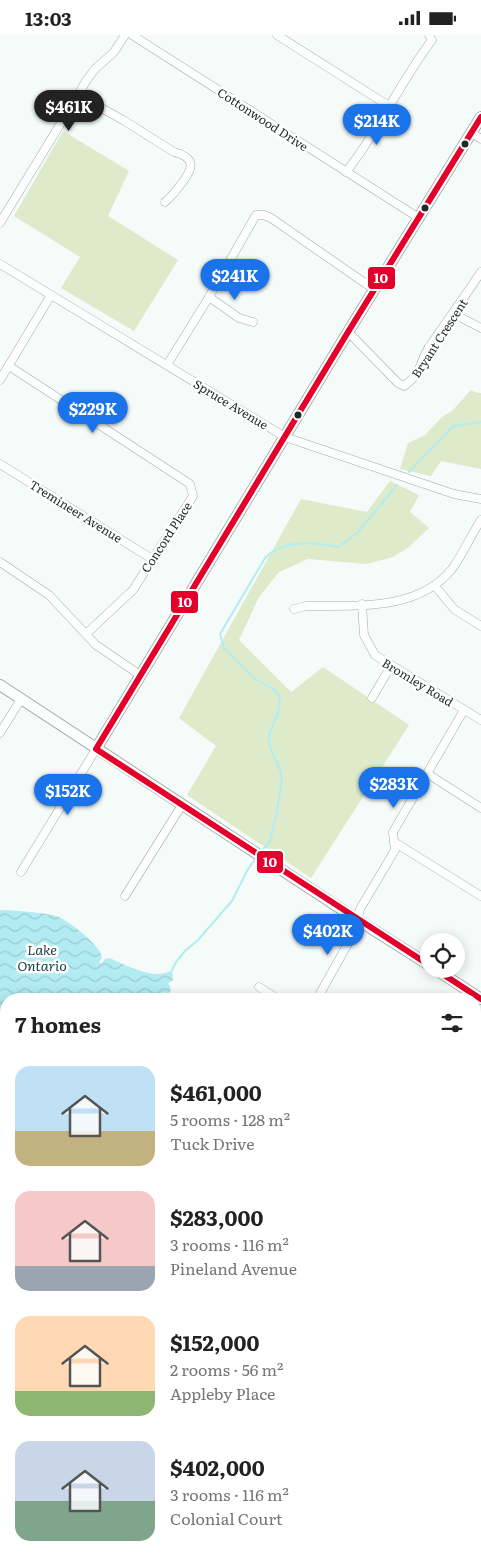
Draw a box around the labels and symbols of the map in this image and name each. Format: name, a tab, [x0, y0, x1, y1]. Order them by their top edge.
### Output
street label: Cottonwood Drive	[214, 83, 312, 155]
pin: $461K	[34, 89, 104, 132]
pin: $214K	[342, 103, 412, 146]
unlabelled marker	[460, 139, 470, 149]
unlabelled marker	[420, 203, 430, 213]
pin: $241K	[200, 259, 270, 301]
line badge: 10	[367, 266, 396, 290]
text: 10	[374, 267, 389, 287]
street label: Bryant Crescent	[407, 295, 472, 381]
street label: Spruce Avenue	[190, 375, 272, 433]
pin: $229K	[58, 391, 128, 434]
unlabelled marker	[293, 410, 303, 420]
street label: Tremineer Avenue	[26, 475, 126, 547]
street label: Concord Place	[136, 498, 196, 576]
line badge: 10	[170, 590, 199, 614]
text: 10	[178, 591, 193, 611]
street label: Bromley Road	[379, 654, 458, 711]
pin: $283K	[359, 767, 429, 809]
pin: $152K	[33, 773, 103, 816]
line badge: 10	[256, 850, 284, 874]
text: 10	[263, 851, 278, 871]
pin: $402K	[293, 913, 363, 956]
water label: Lake Ontario	[17, 939, 67, 975]

